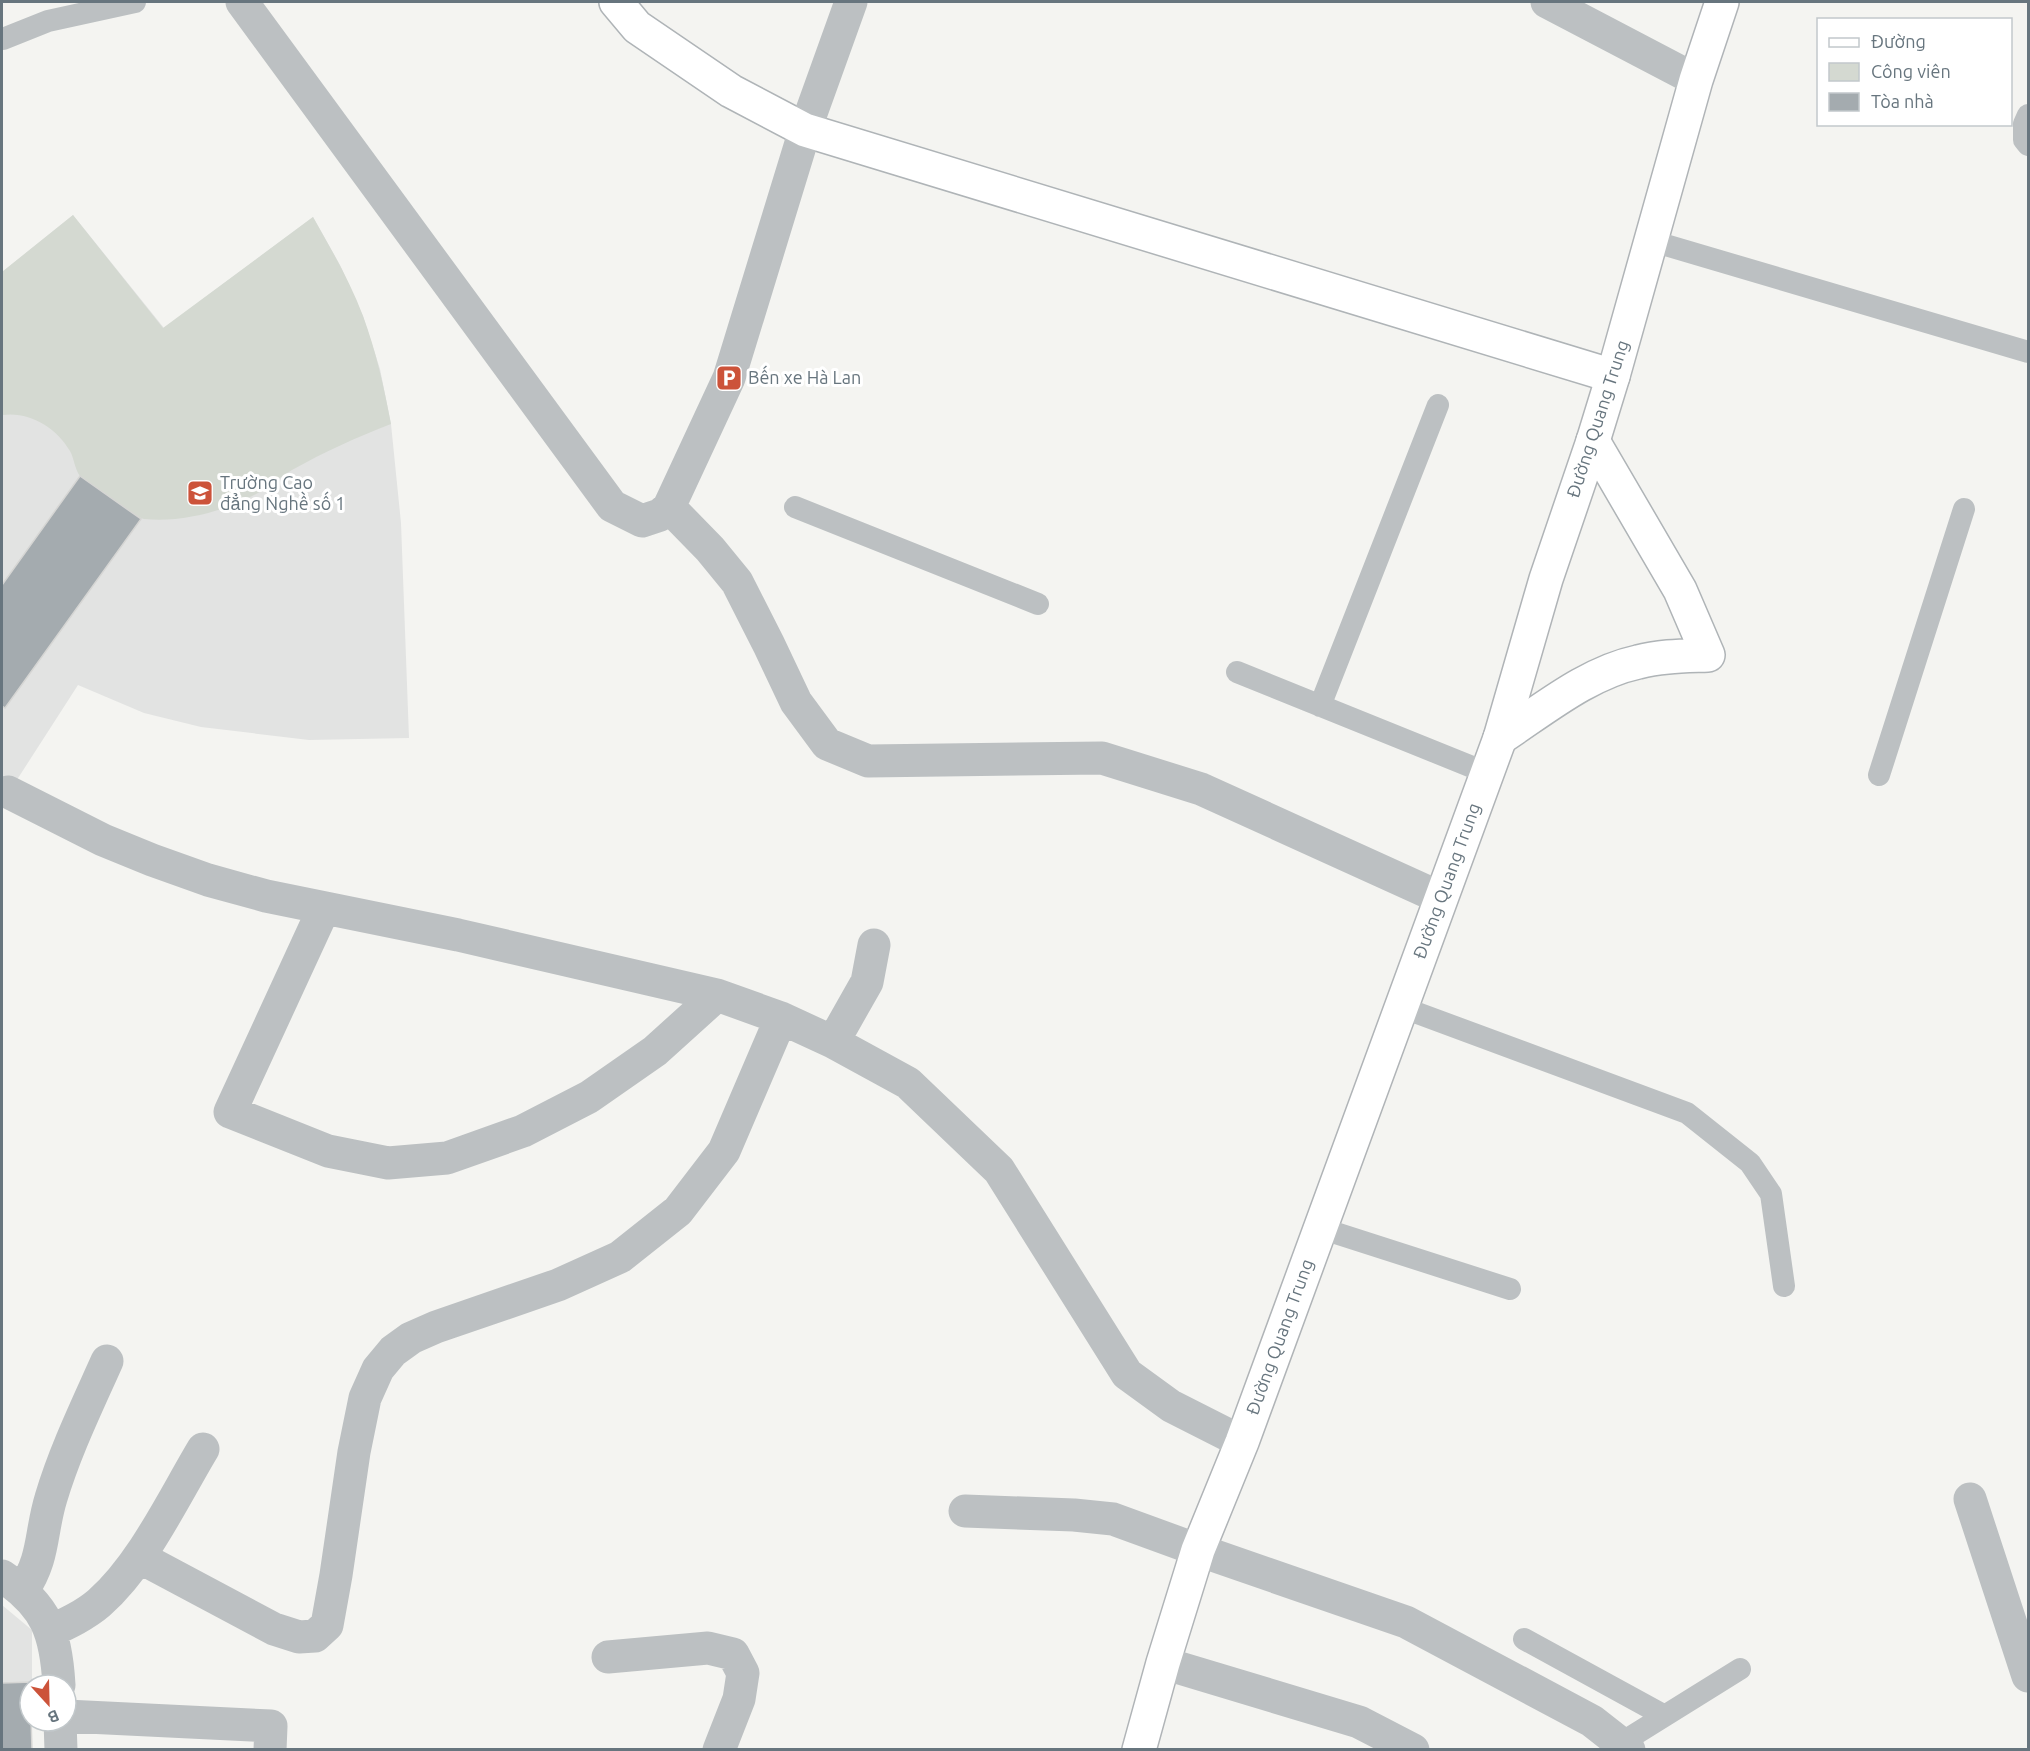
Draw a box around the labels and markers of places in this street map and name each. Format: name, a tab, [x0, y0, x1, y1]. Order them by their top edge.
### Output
parking icon: Bến xe Hà Lan	[714, 363, 744, 393]
place label: Bến xe Hà Lan	[748, 365, 861, 387]
place label: Trường Cao đẳng Nghề số 1	[220, 472, 345, 513]
school or university icon: Trường Cao đẳng Nghề số 1	[185, 478, 215, 508]

